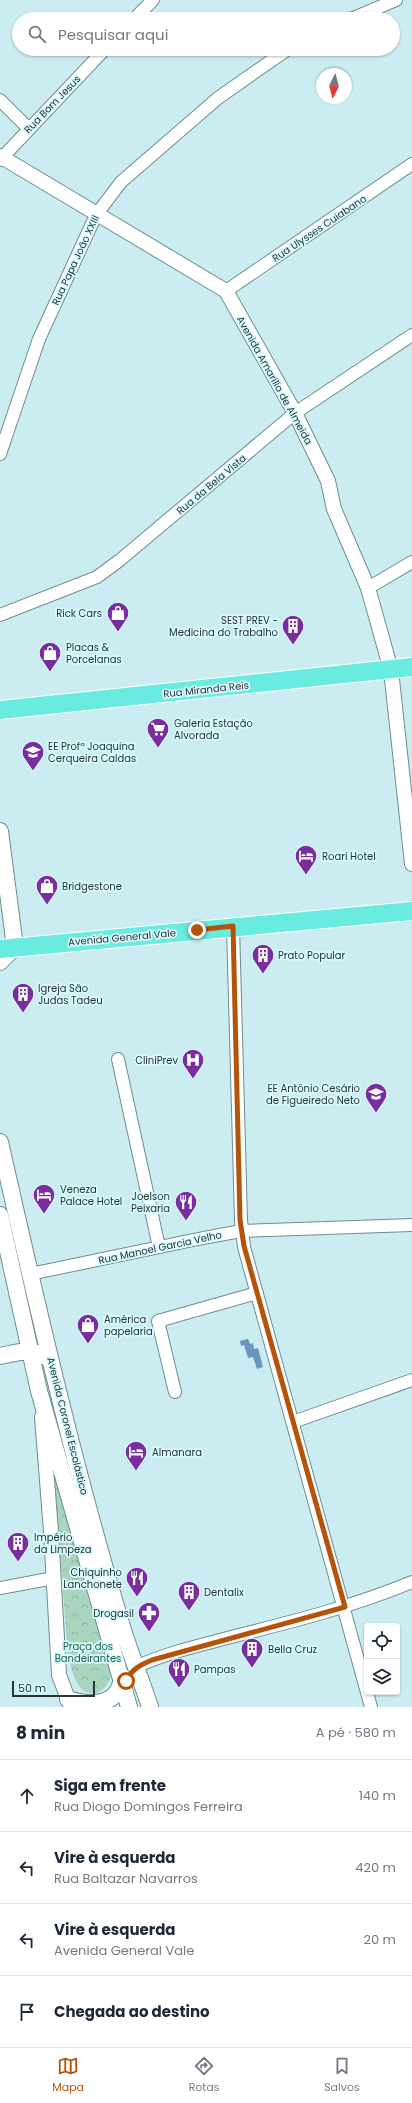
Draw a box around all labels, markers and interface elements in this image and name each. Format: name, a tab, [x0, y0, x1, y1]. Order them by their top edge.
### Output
search box	[12, 12, 400, 56]
icon: search	[26, 23, 48, 45]
text: Pesquisar aqui	[58, 24, 168, 45]
north arrow	[316, 68, 352, 104]
street label: Rua Bom Jesus	[21, 72, 84, 137]
street label: Rua Ulysses Cuiabano	[269, 191, 369, 266]
street label: Rua Papa João XXIII	[48, 213, 103, 308]
street label: Avenida Amarílio de Almeida	[233, 313, 316, 447]
street label: Rua da Bela Vista	[173, 451, 250, 518]
shop icon: Rick Cars	[105, 600, 131, 633]
place label: Rick Cars	[56, 606, 102, 621]
place label: SEST PREV - Medicina do Trabalho	[169, 613, 278, 640]
building icon: SEST PREV - Medicina do Trabalho	[280, 613, 306, 646]
shop icon: Placas & Porcelanas	[37, 640, 63, 673]
place label: Placas & Porcelanas	[66, 640, 122, 667]
street label: Rua Miranda Reis	[162, 678, 250, 701]
supermarket icon: Galeria Estação Alvorada	[145, 716, 171, 749]
place label: Galeria Estação Alvorada	[174, 716, 253, 743]
school or university icon: EE Profª Joaquina Cerqueira Caldas	[20, 739, 46, 772]
place label: EE Profª Joaquina Cerqueira Caldas	[48, 739, 136, 766]
hotel icon: Roari Hotel	[293, 843, 319, 876]
place label: Roari Hotel	[322, 849, 376, 864]
shop icon: Bridgestone	[34, 873, 60, 906]
place label: Bridgestone	[62, 879, 122, 894]
route end	[188, 921, 206, 939]
street label: Avenida General Vale	[68, 925, 176, 950]
building icon: Prato Popular	[250, 942, 276, 975]
place label: Prato Popular	[278, 948, 346, 963]
building icon: Igreja São Judas Tadeu	[10, 981, 36, 1014]
place label: Igreja São Judas Tadeu	[38, 981, 103, 1008]
hospital icon: CliniPrev	[180, 1047, 206, 1080]
place label: CliniPrev	[135, 1053, 178, 1068]
place label: EE Antônio Cesário de Figueiredo Neto	[266, 1081, 360, 1108]
school or university icon: EE Antônio Cesário de Figueiredo Neto	[363, 1081, 389, 1114]
hotel icon: Veneza Palace Hotel	[31, 1182, 57, 1215]
place label: Veneza Palace Hotel	[60, 1182, 122, 1209]
place label: Joelson Peixaria	[131, 1189, 170, 1216]
restaurant icon: Joelson Peixaria	[173, 1189, 199, 1222]
street label: Rua Manoel Garcia Velho	[97, 1227, 223, 1268]
shop icon: América papelaria	[75, 1312, 101, 1345]
place label: América papelaria	[104, 1312, 153, 1339]
street label: Avenida Coronel Escolástico	[43, 1356, 92, 1497]
hotel icon: Almanara	[123, 1439, 149, 1472]
place label: Almanara	[152, 1445, 202, 1460]
building icon: Império da Limpeza	[5, 1530, 31, 1563]
place label: Império da Limpeza	[34, 1530, 92, 1557]
place label: Chiquinho Lanchonete	[63, 1565, 122, 1592]
restaurant icon: Chiquinho Lanchonete	[124, 1565, 150, 1598]
building icon: Dentalix	[176, 1579, 202, 1612]
place label: Dentalix	[204, 1585, 244, 1600]
pharmacy icon: Drogasil	[136, 1600, 162, 1633]
place label: Drogasil	[93, 1606, 134, 1621]
map controls	[364, 1623, 400, 1695]
button: locate	[364, 1623, 400, 1659]
building icon: Bella Cruz	[239, 1636, 265, 1669]
park label: Praça dos Bandeirantes	[55, 1639, 121, 1666]
place label: Bella Cruz	[268, 1642, 318, 1657]
restaurant icon: Pampas	[166, 1656, 192, 1689]
button: layers	[364, 1659, 400, 1695]
place label: Pampas	[194, 1662, 236, 1677]
route start	[117, 1672, 135, 1690]
scale bar	[12, 1679, 95, 1698]
text: 50 m	[18, 1680, 46, 1696]
text: 8 min	[16, 1721, 65, 1745]
text: A pé · 580 m	[316, 1723, 396, 1742]
text: Siga em frente	[54, 1775, 166, 1796]
icon: ahead	[16, 1785, 38, 1807]
text: 140 m	[359, 1786, 396, 1805]
text: Rua Diogo Domingos Ferreira	[54, 1797, 243, 1816]
text: Vire à esquerda	[54, 1847, 176, 1868]
icon: left	[16, 1857, 38, 1879]
text: 420 m	[355, 1858, 396, 1877]
text: Rua Baltazar Navarros	[54, 1869, 198, 1888]
text: Vire à esquerda	[54, 1919, 176, 1940]
icon: left	[16, 1929, 38, 1951]
text: 20 m	[363, 1930, 396, 1949]
text: Avenida General Vale	[54, 1941, 194, 1960]
icon: arrive	[16, 2001, 38, 2023]
text: Chegada ao destino	[54, 2001, 210, 2022]
tab: Mapa	[52, 2055, 84, 2096]
tab: Rotas	[189, 2055, 220, 2096]
tab: Salvos	[324, 2055, 360, 2096]

